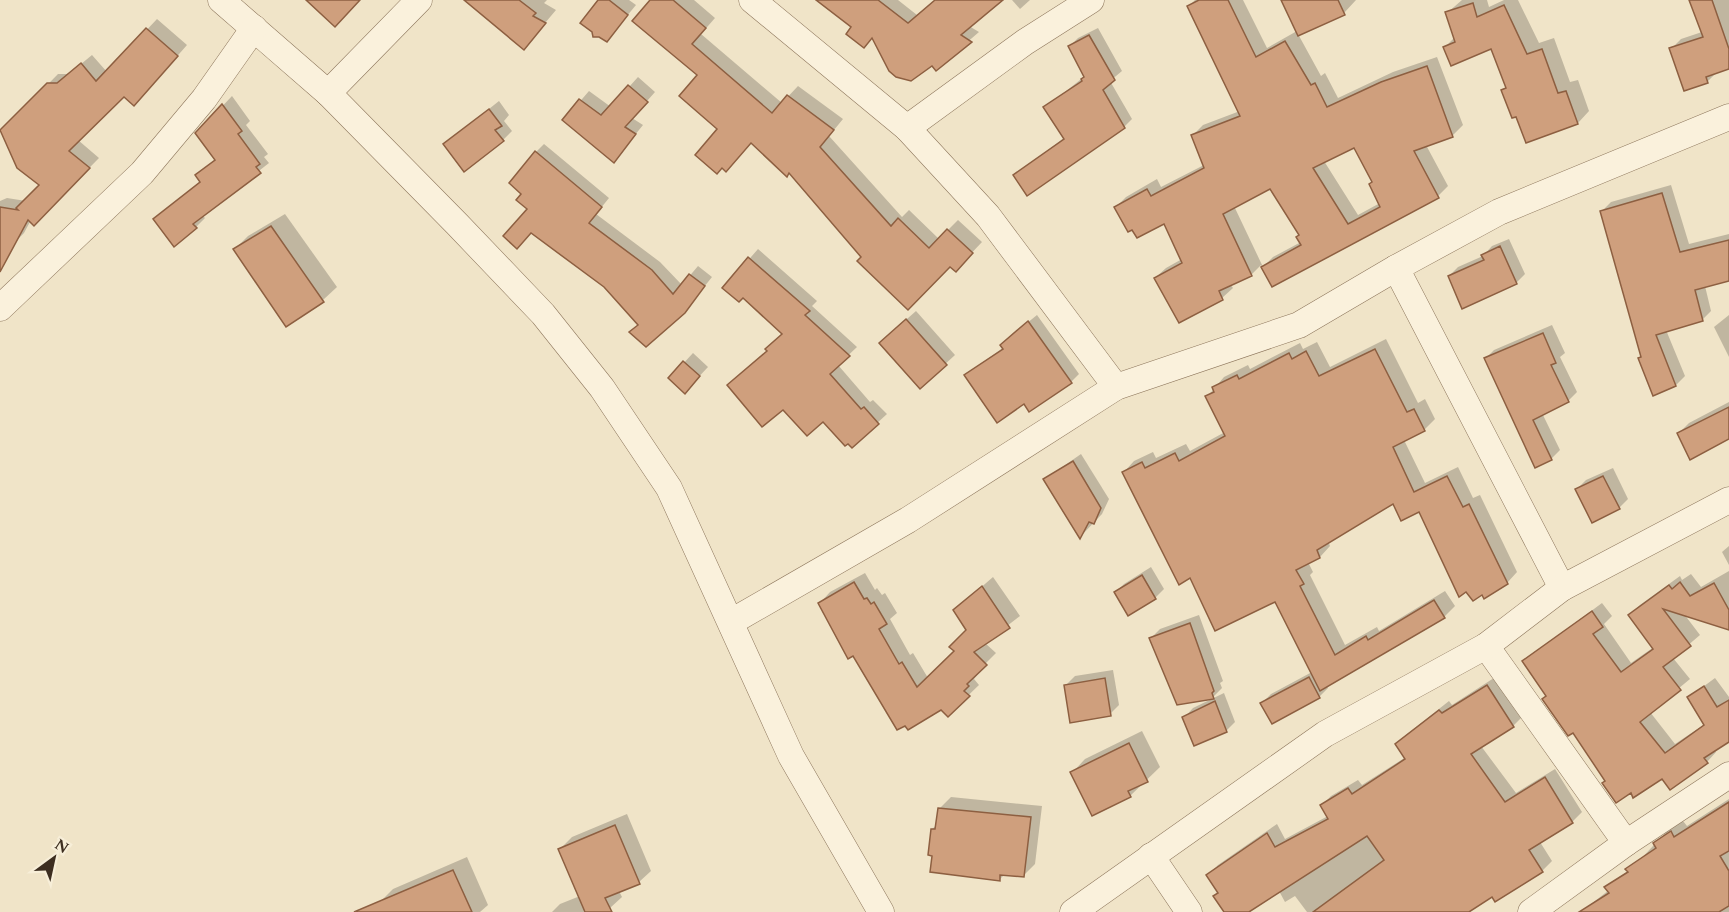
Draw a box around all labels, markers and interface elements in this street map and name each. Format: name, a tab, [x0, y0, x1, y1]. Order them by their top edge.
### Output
north arrow	[24, 828, 84, 888]
text: N	[50, 833, 74, 860]

